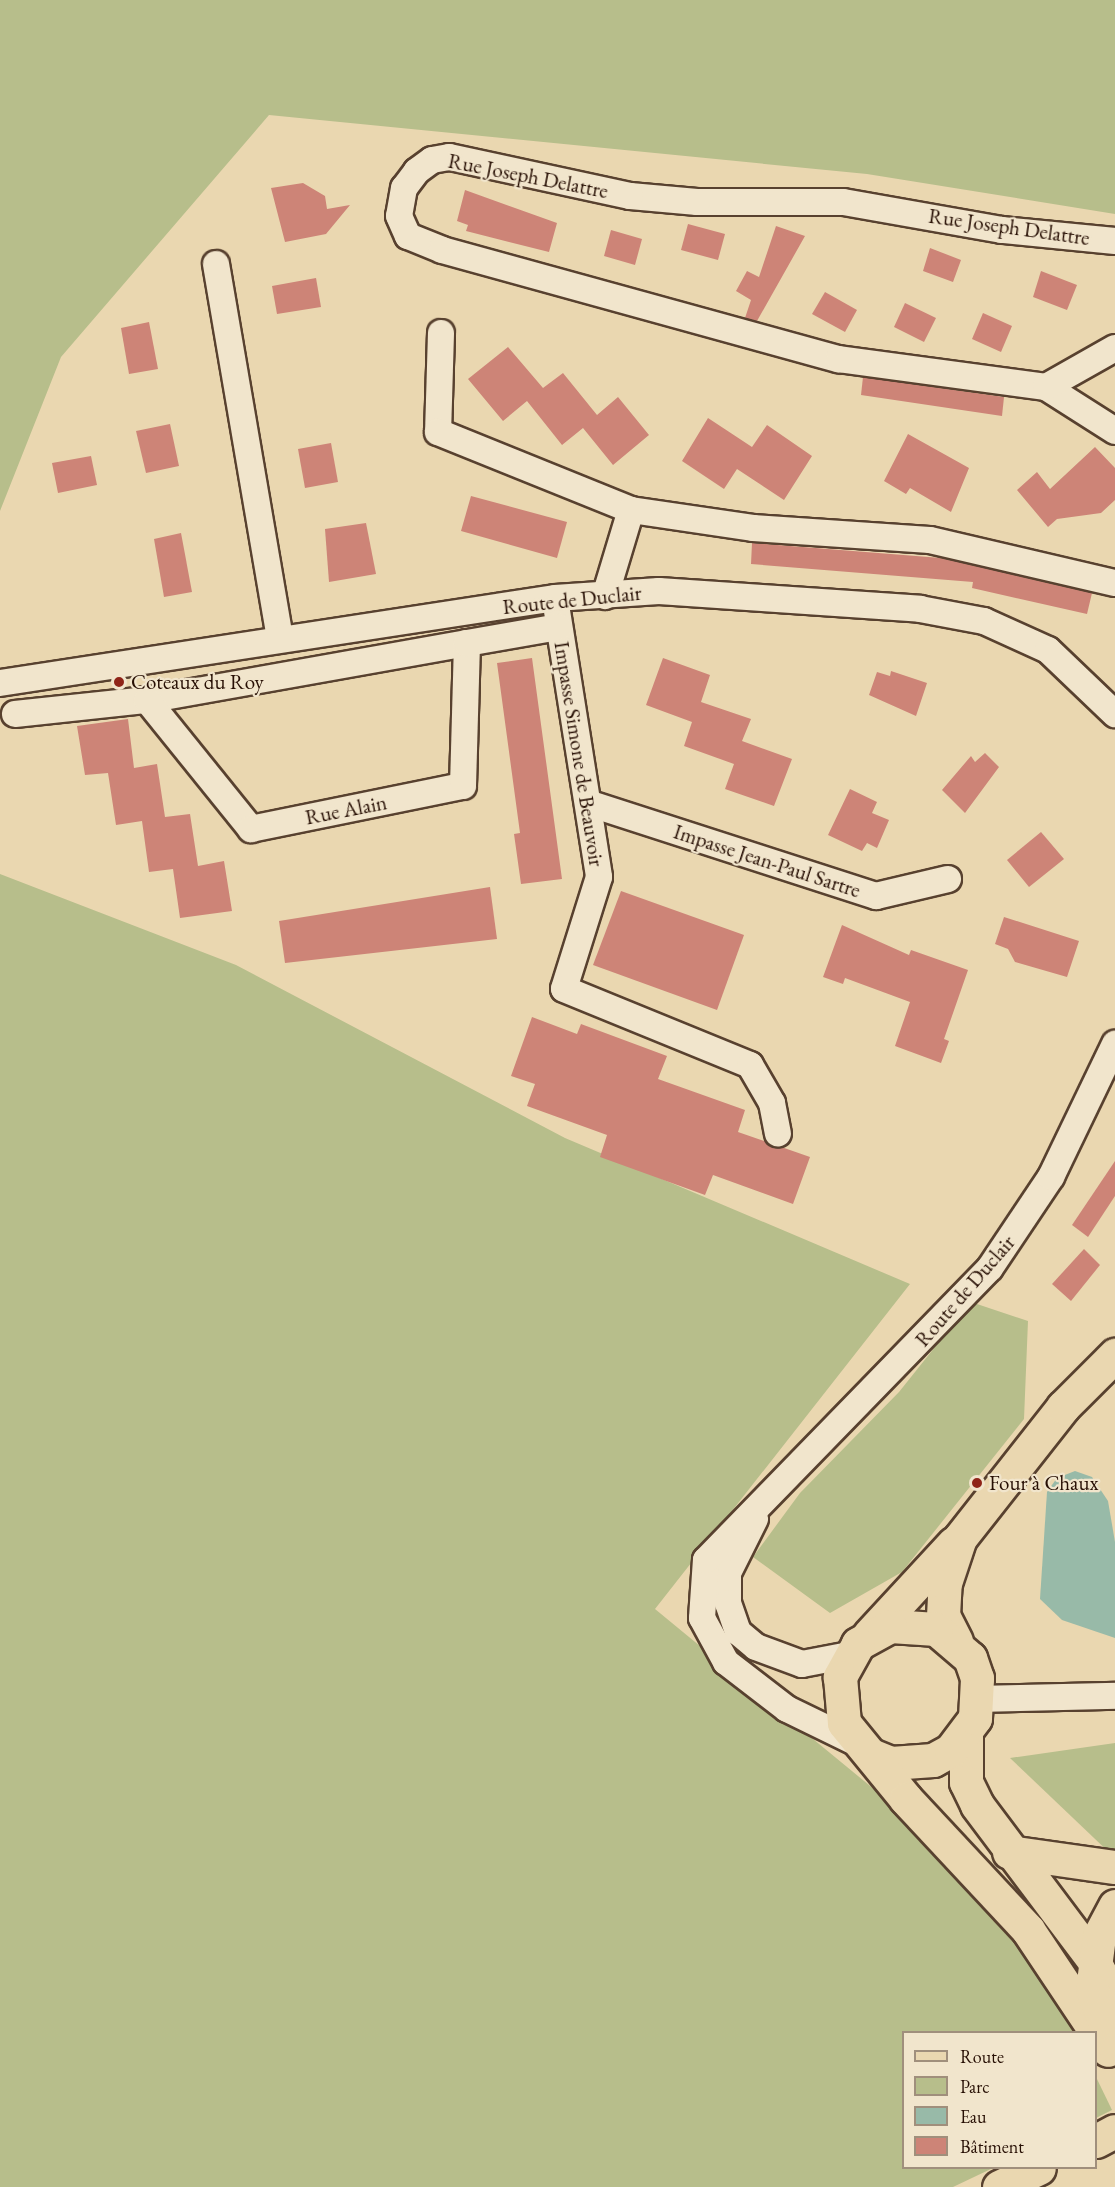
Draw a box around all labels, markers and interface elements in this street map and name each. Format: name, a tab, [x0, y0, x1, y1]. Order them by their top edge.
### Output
street label: Rue Joseph Delattre	[446, 148, 610, 204]
street label: Rue Joseph Delattre	[927, 203, 1091, 251]
street label: Route de Duclair	[501, 580, 643, 620]
street label: Impasse Simone de Beauvoir	[549, 640, 609, 868]
place label: Coteaux du Roy	[131, 669, 264, 695]
marker: Coteaux du Roy	[112, 675, 126, 689]
street label: Rue Alain	[303, 790, 389, 830]
street label: Impasse Jean-Paul Sartre	[670, 819, 864, 903]
street label: Route de Duclair	[910, 1230, 1020, 1352]
place label: Four à Chaux	[989, 1470, 1099, 1496]
marker: Four à Chaux	[970, 1476, 984, 1490]
legend	[902, 2031, 1097, 2169]
text: Route	[960, 2045, 1004, 2068]
text: Parc	[960, 2075, 990, 2098]
text: Eau	[960, 2105, 986, 2128]
text: Bâtiment	[960, 2135, 1024, 2158]

